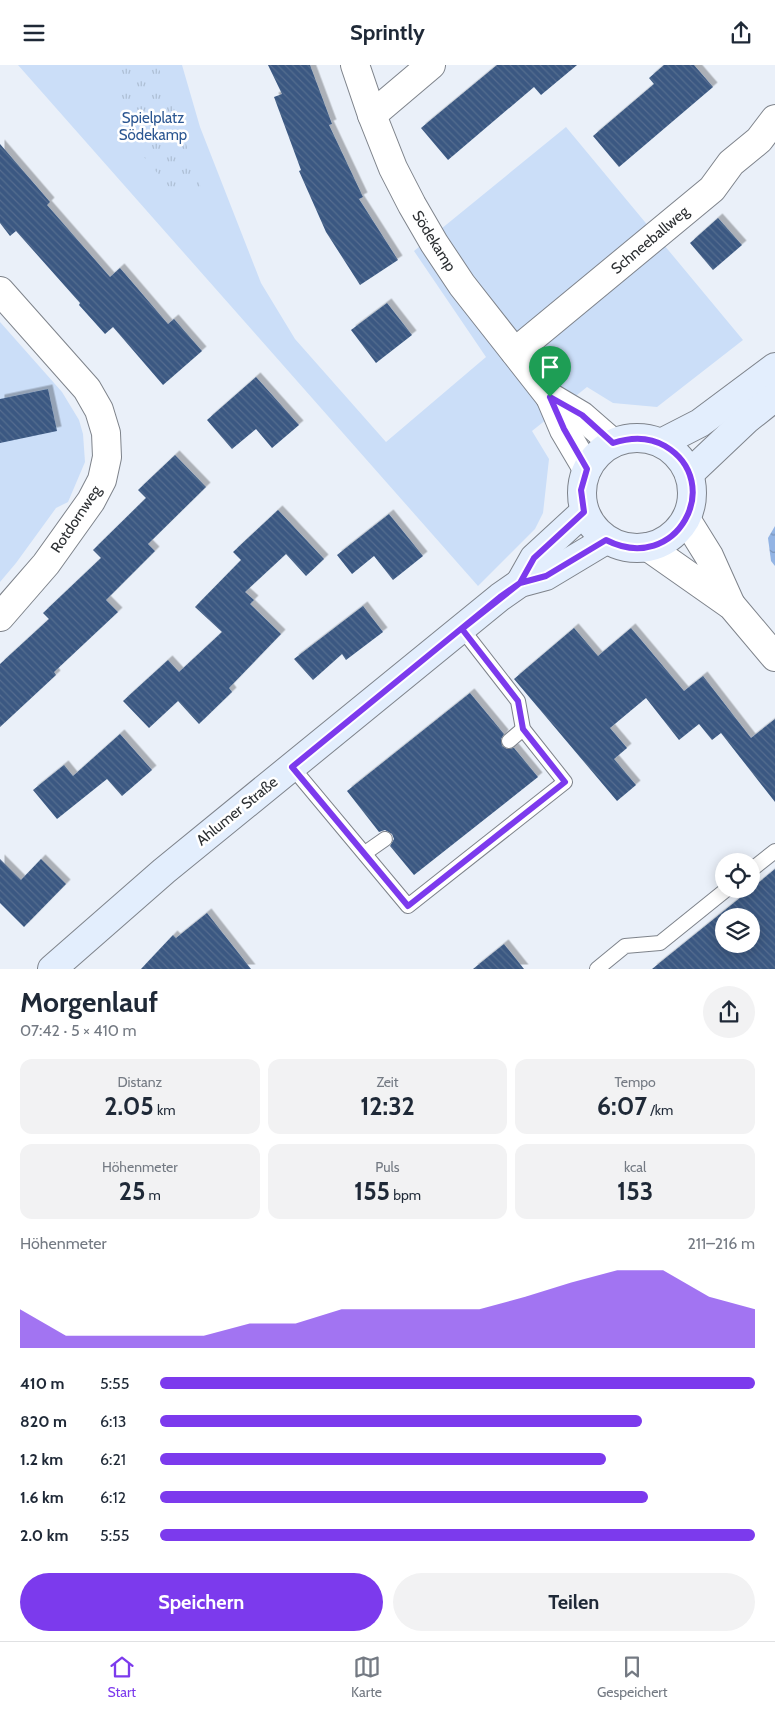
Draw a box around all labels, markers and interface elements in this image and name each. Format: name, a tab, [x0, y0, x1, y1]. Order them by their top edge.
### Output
icon: menu	[20, 19, 48, 47]
text: Sprintly	[350, 19, 425, 46]
icon: share	[727, 19, 755, 47]
park label: Spielplatz Södekamp	[119, 109, 187, 144]
street label: Schneeballweg	[607, 202, 693, 278]
street label: Södekamp	[408, 207, 460, 275]
pin	[529, 346, 571, 397]
icon: arrive	[536, 353, 564, 381]
street label: Rotdornweg	[47, 481, 105, 556]
street label: Ahlumer Straße	[193, 773, 282, 849]
map controls	[715, 853, 760, 953]
button: locate	[715, 853, 760, 898]
button: layers	[715, 908, 760, 953]
text: Morgenlauf	[20, 985, 158, 1019]
button: share	[703, 986, 755, 1038]
text: 07:42 · 5 × 410 m	[20, 1021, 137, 1040]
text: Distanz	[117, 1073, 162, 1091]
text: Zeit	[376, 1073, 399, 1091]
text: Tempo	[615, 1073, 656, 1091]
text: 2.05	[104, 1091, 154, 1121]
text: 12:32	[360, 1091, 415, 1121]
text: 6:07	[597, 1091, 647, 1121]
text: km	[154, 1101, 176, 1119]
text: /km	[647, 1101, 673, 1119]
text: Höhenmeter	[102, 1158, 178, 1176]
text: Puls	[375, 1158, 400, 1176]
text: kcal	[624, 1158, 646, 1176]
text: 25	[119, 1176, 145, 1206]
text: 155	[354, 1176, 390, 1206]
text: 153	[617, 1176, 653, 1206]
text: m	[145, 1186, 161, 1204]
text: bpm	[390, 1186, 421, 1204]
text: Höhenmeter	[20, 1234, 106, 1253]
text: 211–216 m	[687, 1234, 755, 1253]
text: 410 m	[20, 1374, 65, 1393]
text: 5:55	[100, 1374, 129, 1393]
text: 820 m	[20, 1412, 67, 1431]
text: 6:13	[100, 1412, 126, 1431]
text: 1.2 km	[20, 1450, 63, 1469]
text: 6:21	[100, 1450, 126, 1469]
text: 1.6 km	[20, 1488, 64, 1507]
text: 6:12	[100, 1488, 126, 1507]
text: 2.0 km	[20, 1526, 68, 1545]
text: 5:55	[100, 1526, 129, 1545]
button: Speichern	[20, 1573, 383, 1631]
button: Teilen	[393, 1573, 755, 1631]
tab: Start	[108, 1653, 136, 1701]
tab: Karte	[351, 1653, 382, 1701]
tab: Gespeichert	[597, 1653, 667, 1701]

